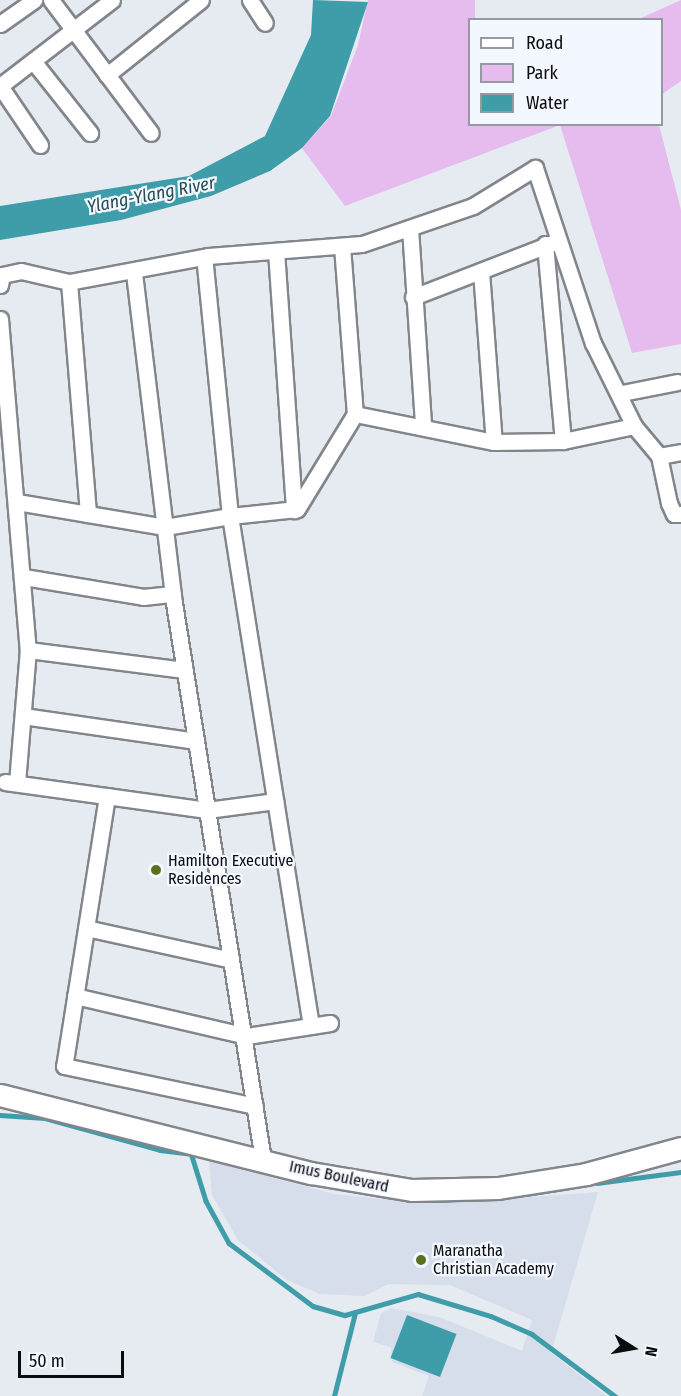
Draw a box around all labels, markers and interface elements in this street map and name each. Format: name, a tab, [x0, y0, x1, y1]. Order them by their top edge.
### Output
legend	[468, 18, 663, 126]
text: Road	[526, 32, 563, 54]
text: Park	[526, 62, 558, 84]
text: Water	[526, 92, 569, 114]
water label: Ylang-Ylang River	[85, 172, 217, 218]
place label: Hamilton Executive Residences	[168, 851, 293, 889]
marker: Hamilton Executive Residences	[149, 863, 163, 877]
street label: Imus Boulevard	[287, 1157, 391, 1197]
place label: Maranatha Christian Academy	[433, 1241, 554, 1279]
marker: Maranatha Christian Academy	[414, 1253, 428, 1267]
north arrow	[603, 1318, 663, 1378]
scale bar	[21, 1339, 128, 1377]
text: N	[641, 1345, 661, 1358]
text: 50 m	[29, 1350, 65, 1372]

